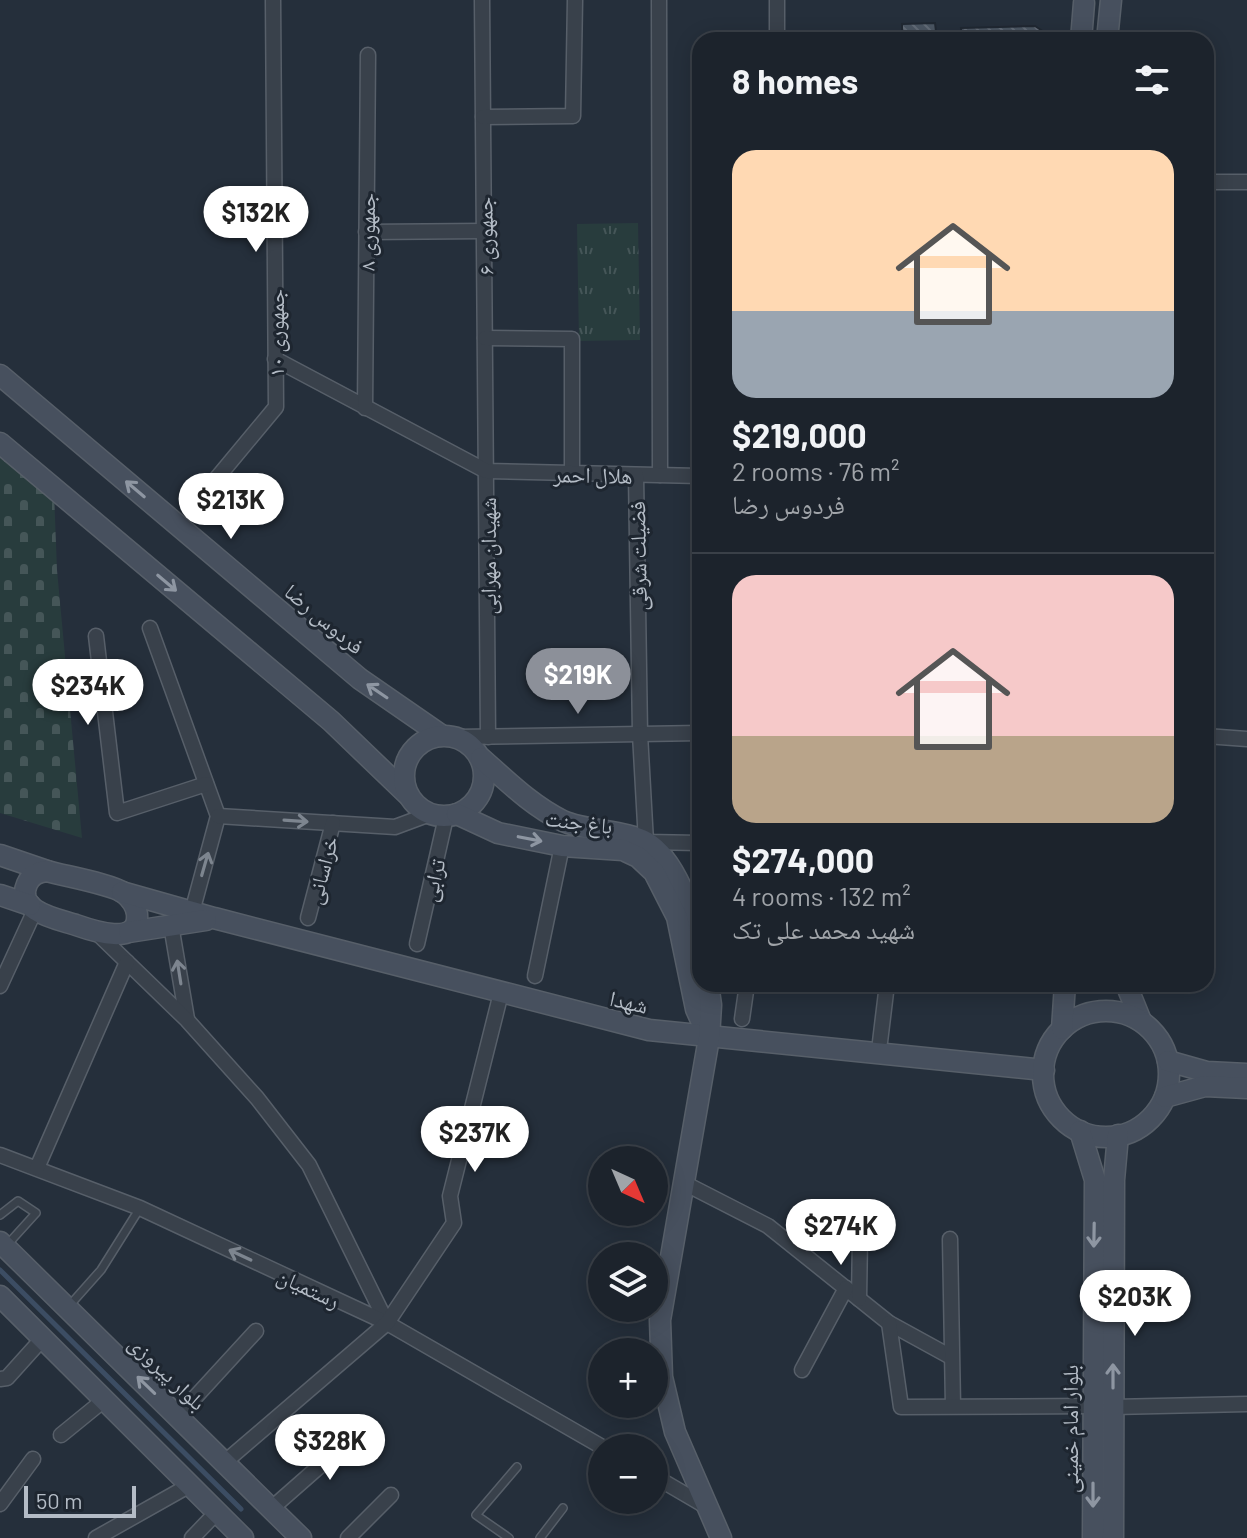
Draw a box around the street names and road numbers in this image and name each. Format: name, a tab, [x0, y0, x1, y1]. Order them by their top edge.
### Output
street label: جمهوری ۸	[353, 193, 381, 271]
street label: جمهوری ۶	[470, 197, 500, 275]
street label: جمهوری ۱۰	[262, 289, 290, 377]
street label: هلال احمر	[552, 460, 633, 490]
street label: شهیدان مهرابی	[474, 497, 502, 615]
street label: فضیلت شرقی	[623, 501, 653, 611]
street label: فردوس رضا	[279, 577, 370, 660]
street label: باغ جنت	[544, 804, 614, 840]
street label: خراسانی	[299, 833, 344, 907]
street label: ترابی	[415, 856, 452, 904]
street label: شهدا	[607, 984, 651, 1019]
street label: رستمیان	[273, 1261, 345, 1315]
street label: بلوار پیروزی	[123, 1329, 212, 1416]
street label: بلوار امام خمینی	[1056, 1365, 1085, 1493]

